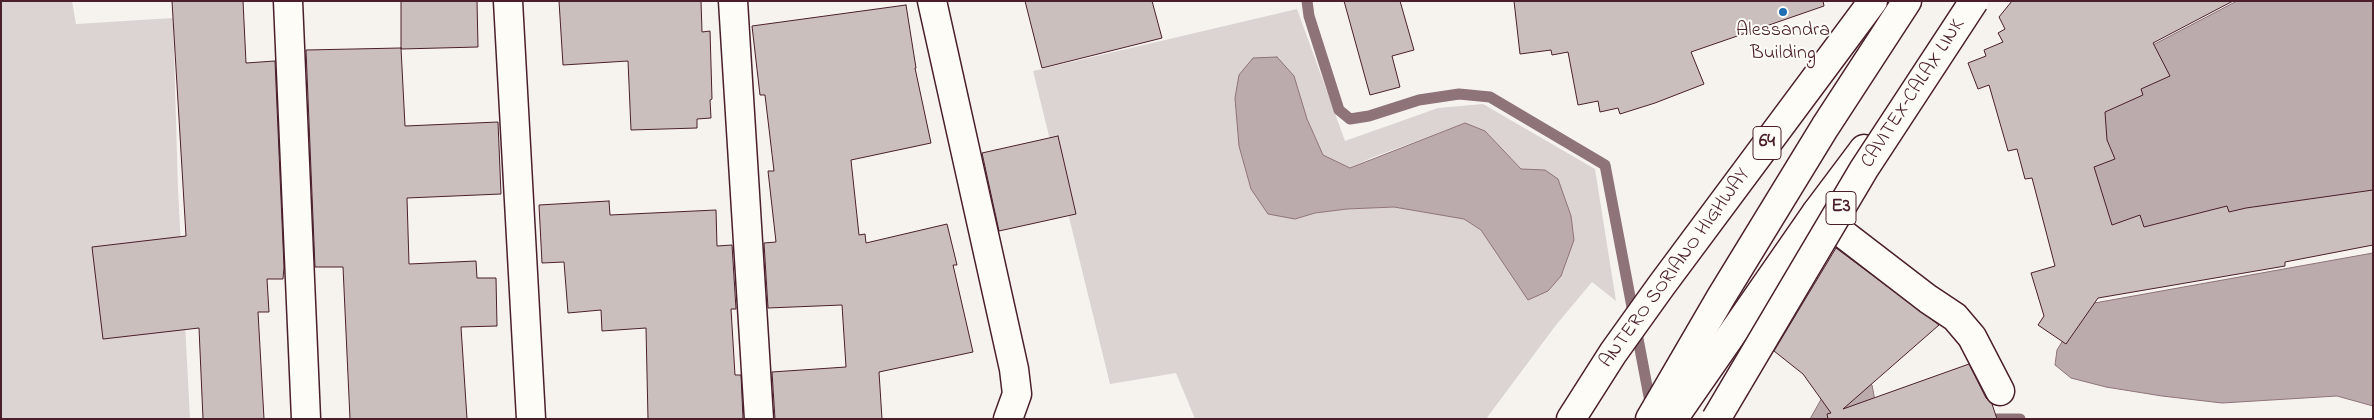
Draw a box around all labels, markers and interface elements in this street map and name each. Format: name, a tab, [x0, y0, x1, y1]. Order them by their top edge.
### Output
marker: Alessandra Building	[1777, 6, 1789, 18]
street label: CAVITEX–CALAX LINK	[1857, 15, 1971, 173]
place label: Alessandra Building	[1736, 20, 1830, 67]
road number: 64	[1753, 126, 1781, 160]
street label: ANTERO SORIANO HIGHWAY	[1596, 165, 1756, 373]
road number: E3	[1826, 192, 1856, 224]

